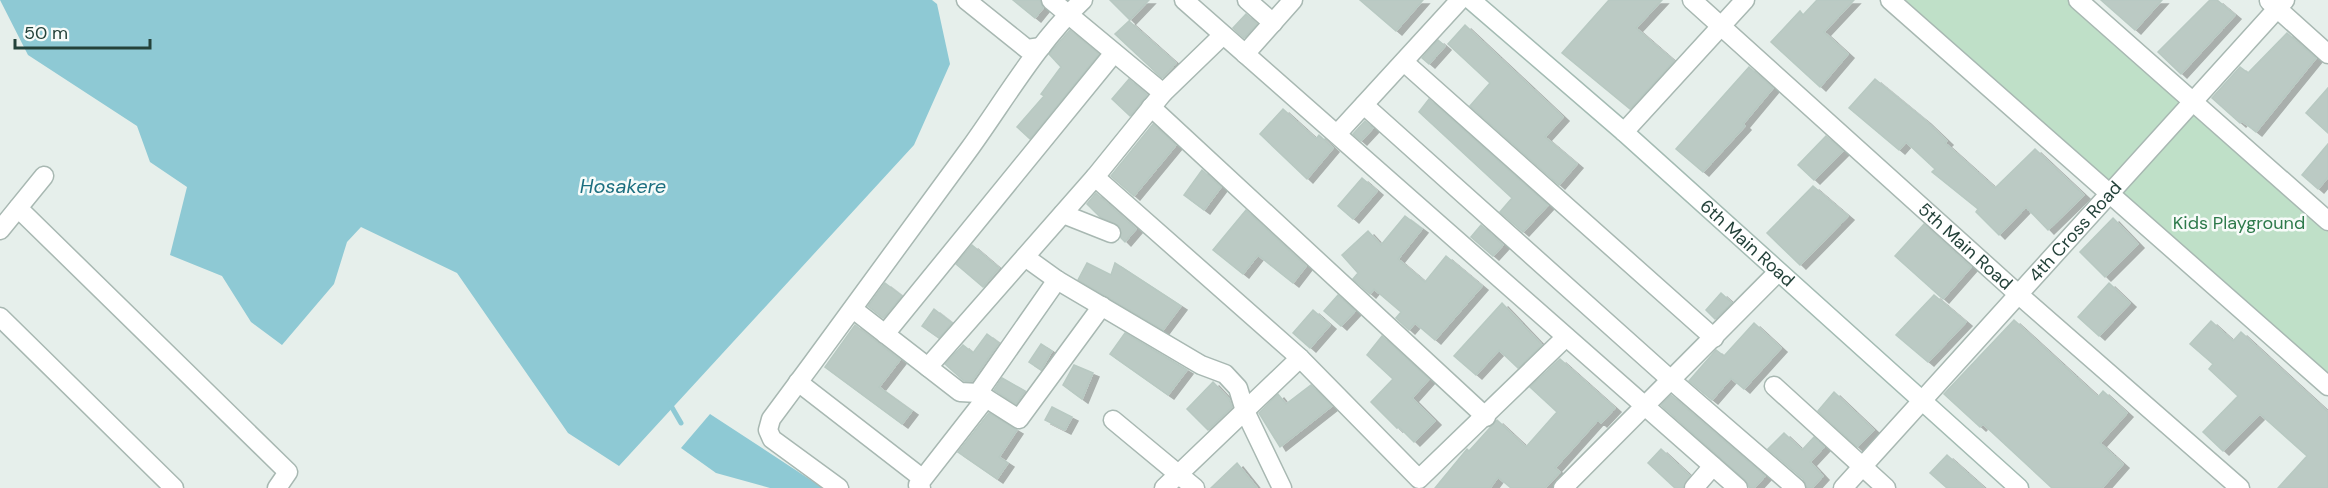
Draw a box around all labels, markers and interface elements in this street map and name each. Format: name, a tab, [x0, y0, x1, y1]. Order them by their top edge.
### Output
scale bar	[15, 12, 150, 50]
text: 50 m	[24, 21, 68, 45]
water label: Hosakere	[580, 173, 666, 199]
street label: 4th Cross Road	[2023, 176, 2127, 287]
street label: 6th Main Road	[1695, 194, 1800, 292]
street label: 5th Main Road	[1913, 198, 2018, 295]
park label: Kids Playground	[2173, 211, 2305, 235]

